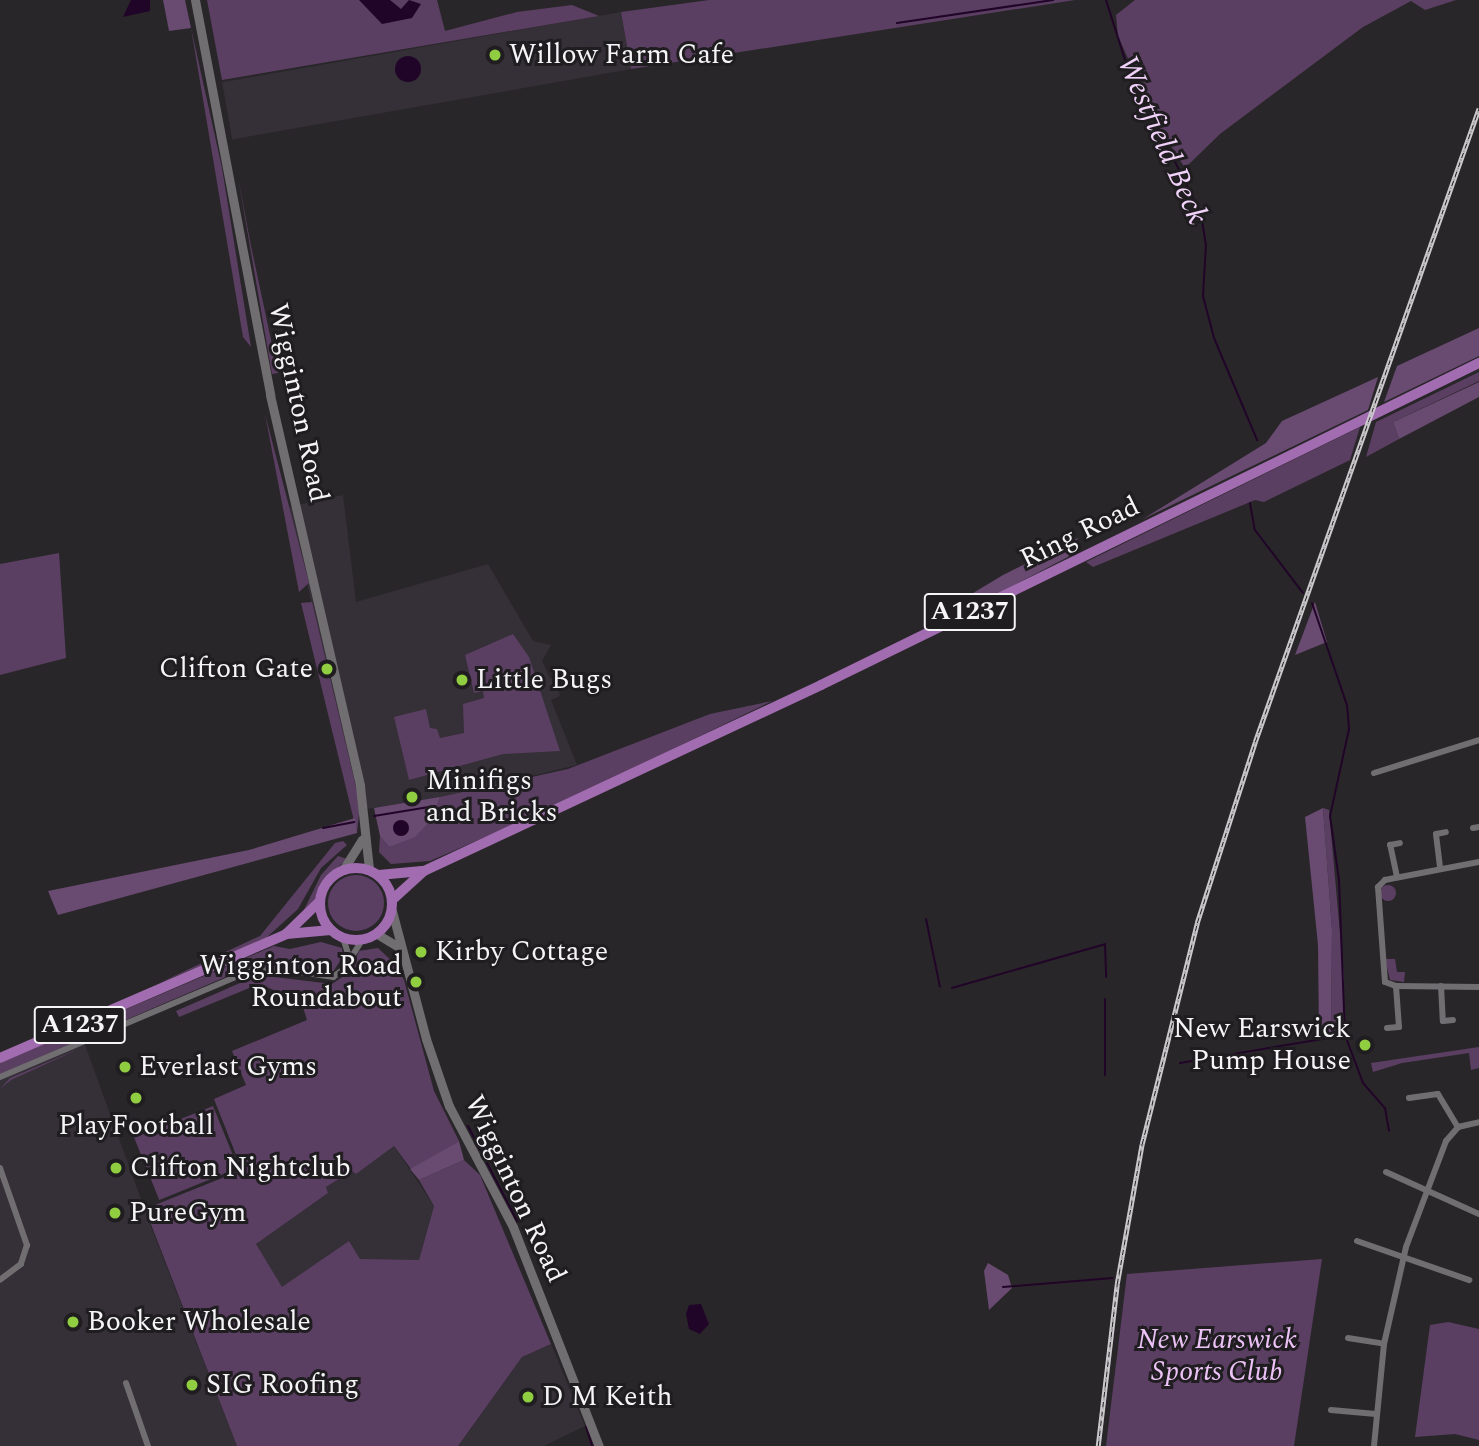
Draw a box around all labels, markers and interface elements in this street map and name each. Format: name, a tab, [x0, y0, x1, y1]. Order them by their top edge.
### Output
place label: Willow Farm Cafe	[509, 38, 734, 72]
marker: Willow Farm Cafe	[487, 47, 503, 63]
water label: Westfield Beck	[1109, 50, 1215, 230]
street label: Wigginton Road	[261, 300, 335, 506]
street label: Ring Road	[1015, 490, 1145, 576]
road number: A1237	[923, 590, 1017, 634]
place label: Clifton Gate	[159, 652, 313, 686]
marker: Clifton Gate	[319, 661, 335, 677]
place label: Little Bugs	[476, 663, 612, 697]
marker: Little Bugs	[454, 672, 470, 688]
place label: Minifigs and Bricks	[426, 764, 558, 830]
marker: Minifigs and Bricks	[404, 789, 420, 805]
place label: Kirby Cottage	[435, 935, 608, 969]
marker: Kirby Cottage	[413, 944, 429, 960]
place label: Wigginton Road Roundabout	[200, 949, 402, 1015]
marker: Wigginton Road Roundabout	[408, 974, 424, 990]
road number: A1237	[33, 1002, 127, 1048]
place label: New Earswick Pump House	[1173, 1012, 1351, 1078]
marker: New Earswick Pump House	[1357, 1037, 1373, 1053]
place label: Everlast Gyms	[139, 1050, 317, 1084]
marker: Everlast Gyms	[117, 1059, 133, 1075]
marker: PlayFootball	[128, 1090, 144, 1106]
street label: Wigginton Road	[457, 1090, 573, 1288]
place label: PlayFootball	[58, 1109, 214, 1143]
place label: Clifton Nightclub	[130, 1151, 351, 1185]
marker: Clifton Nightclub	[108, 1160, 124, 1176]
place label: PureGym	[129, 1196, 246, 1230]
marker: PureGym	[107, 1205, 123, 1221]
place label: Booker Wholesale	[87, 1305, 311, 1339]
marker: Booker Wholesale	[65, 1314, 81, 1330]
park label: New Earswick Sports Club	[1137, 1323, 1297, 1389]
place label: SIG Roofing	[206, 1368, 359, 1402]
marker: SIG Roofing	[184, 1377, 200, 1393]
place label: D M Keith	[542, 1380, 673, 1414]
marker: D M Keith	[520, 1389, 536, 1405]

